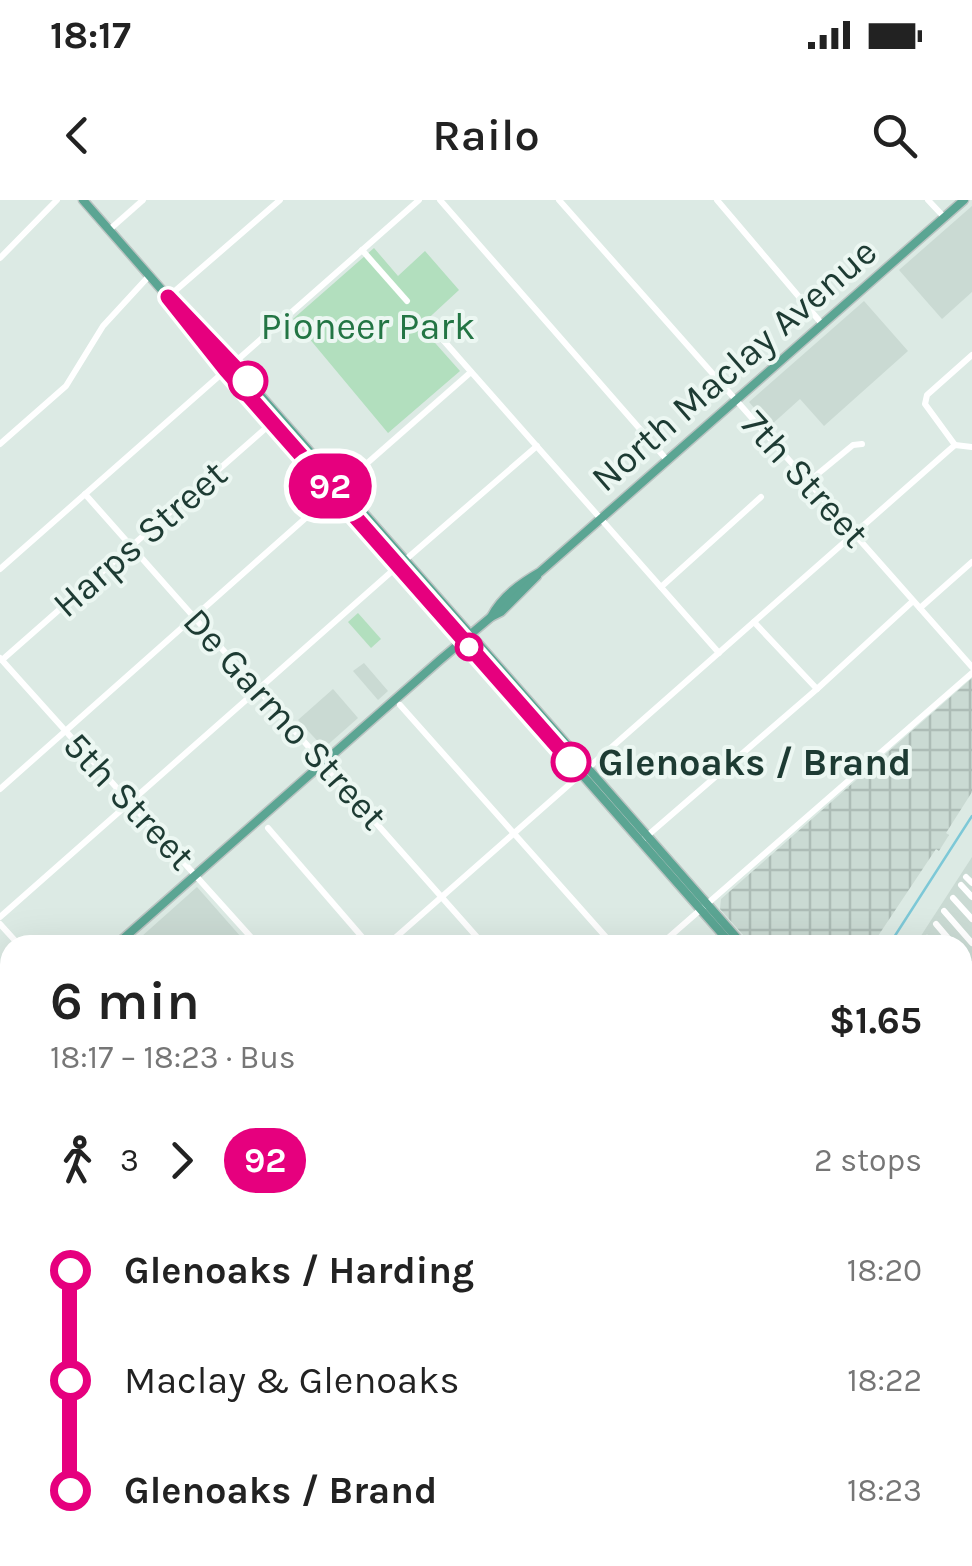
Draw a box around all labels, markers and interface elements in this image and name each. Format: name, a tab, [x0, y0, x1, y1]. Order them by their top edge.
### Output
text: 18:17	[50, 13, 131, 58]
icon: back	[50, 108, 105, 163]
icon: search	[867, 108, 922, 163]
text: Railo	[432, 109, 540, 161]
street label: North Maclay Avenue	[582, 229, 886, 501]
park label: Pioneer Park	[261, 304, 475, 349]
unlabelled marker	[229, 362, 267, 400]
street label: 7th Street	[732, 401, 878, 557]
street label: Harps Street	[44, 451, 236, 627]
line badge: 92	[285, 454, 375, 518]
text: 92	[309, 466, 351, 507]
street label: De Garmo Street	[174, 599, 396, 839]
unlabelled marker	[456, 634, 482, 660]
street label: 5th Street	[54, 723, 204, 879]
place label: Glenoaks / Brand	[598, 740, 911, 785]
marker: Glenoaks / Brand	[552, 743, 590, 781]
text: 6 min	[50, 969, 200, 1033]
text: $1.65	[829, 998, 922, 1043]
text: 18:17 – 18:23 · Bus	[50, 1039, 296, 1076]
icon: walk	[50, 1133, 105, 1188]
icon: forward	[154, 1133, 209, 1188]
text: 92	[244, 1140, 286, 1181]
text: 3	[120, 1142, 139, 1179]
text: 2 stops	[814, 1142, 922, 1179]
text: Glenoaks / Harding	[124, 1248, 474, 1293]
text: 18:20	[847, 1252, 922, 1289]
text: Maclay & Glenoaks	[124, 1358, 459, 1403]
text: 18:22	[847, 1362, 922, 1399]
text: Glenoaks / Brand	[124, 1468, 437, 1513]
text: 18:23	[847, 1472, 922, 1509]

